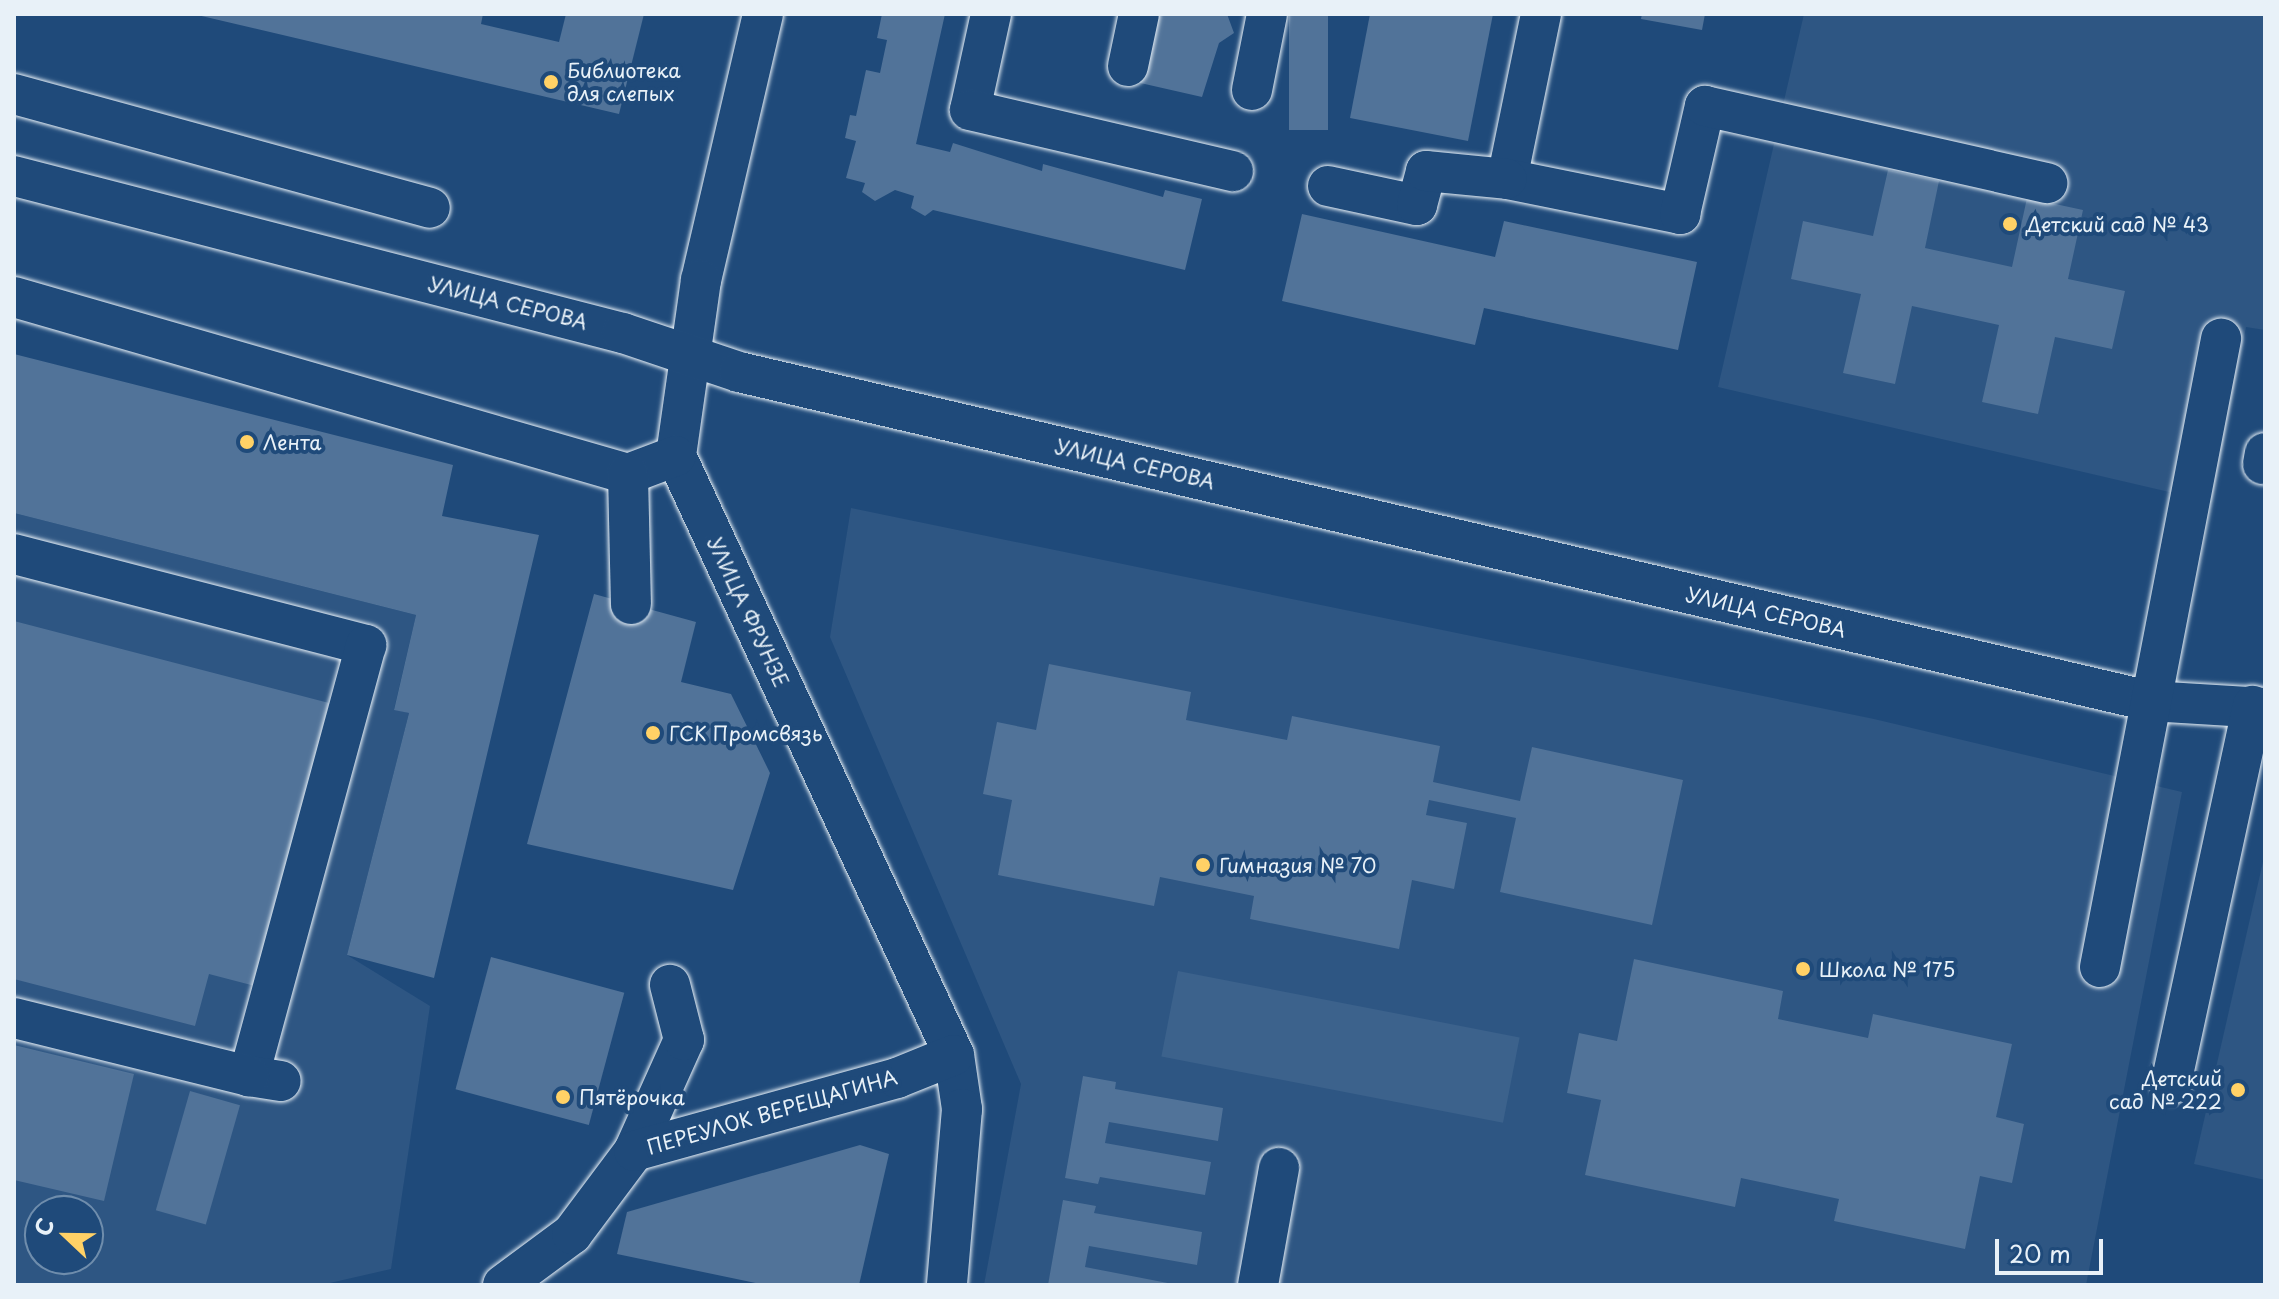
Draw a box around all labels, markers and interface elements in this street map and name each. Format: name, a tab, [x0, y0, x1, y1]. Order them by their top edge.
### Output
place label: Библиотека для слепых	[567, 58, 681, 105]
marker: Библиотека для слепых	[542, 73, 560, 91]
place label: Детский сад № 43	[2026, 212, 2210, 236]
marker: Детский сад № 43	[2001, 215, 2019, 233]
street label: УЛИЦА СЕРОВА	[425, 271, 591, 335]
place label: Лента	[263, 430, 322, 454]
marker: Лента	[238, 433, 256, 451]
street label: УЛИЦА СЕРОВА	[1052, 434, 1218, 494]
street label: УЛИЦА ФРУНЗЕ	[703, 533, 793, 691]
street label: УЛИЦА СЕРОВА	[1683, 582, 1849, 642]
place label: ГСК Промсвязь	[669, 721, 824, 745]
marker: ГСК Промсвязь	[644, 724, 662, 742]
place label: Гимназия № 70	[1219, 853, 1376, 877]
marker: Гимназия № 70	[1194, 856, 1212, 874]
place label: Школа № 175	[1819, 957, 1956, 981]
marker: Школа № 175	[1794, 960, 1812, 978]
street label: ПЕРЕУЛОК ВЕРЕЩАГИНА	[643, 1065, 901, 1159]
place label: Детский сад № 222	[2109, 1066, 2222, 1113]
marker: Детский сад № 222	[2229, 1081, 2247, 1099]
place label: Пятёрочка	[579, 1085, 685, 1109]
marker: Пятёрочка	[554, 1088, 572, 1106]
north arrow	[24, 1195, 104, 1275]
text: С	[25, 1213, 62, 1240]
scale bar	[1999, 1223, 2107, 1273]
text: 20 m	[2009, 1235, 2071, 1271]

